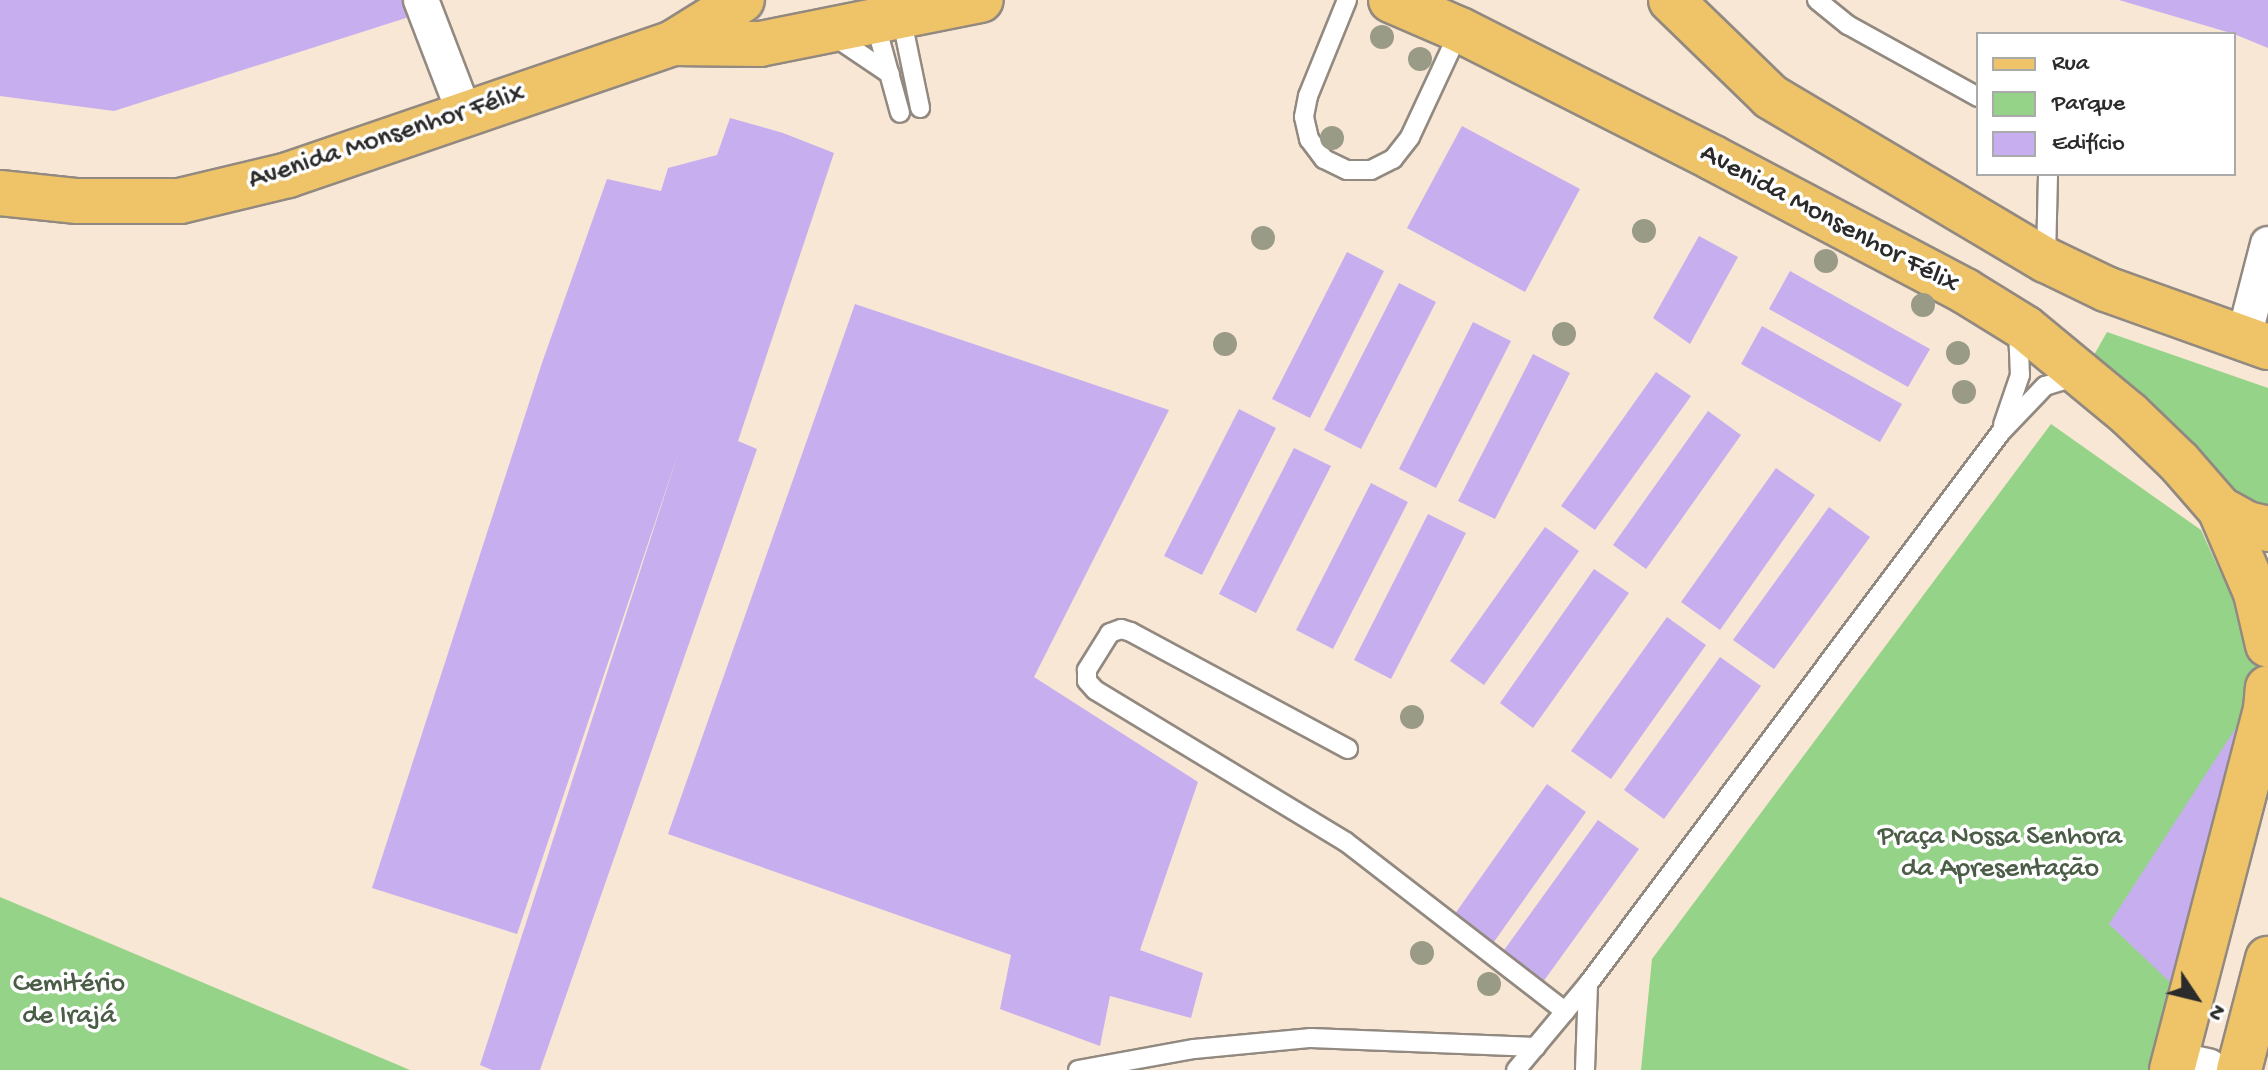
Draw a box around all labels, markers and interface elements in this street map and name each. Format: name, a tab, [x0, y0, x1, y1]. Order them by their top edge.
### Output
legend	[1976, 32, 2236, 176]
text: Rua	[2052, 50, 2089, 79]
street label: Avenida Monsenhor Félix	[245, 77, 529, 199]
text: Parque	[2052, 90, 2125, 119]
text: Edifício	[2052, 130, 2125, 159]
street label: Avenida Monsenhor Félix	[1694, 137, 1964, 303]
park label: Praça Nossa Senhora da Apresentação	[1878, 821, 2122, 887]
north arrow	[2156, 958, 2236, 1038]
park label: Cemitério de Irajá	[13, 968, 125, 1034]
text: N	[2201, 998, 2230, 1025]

